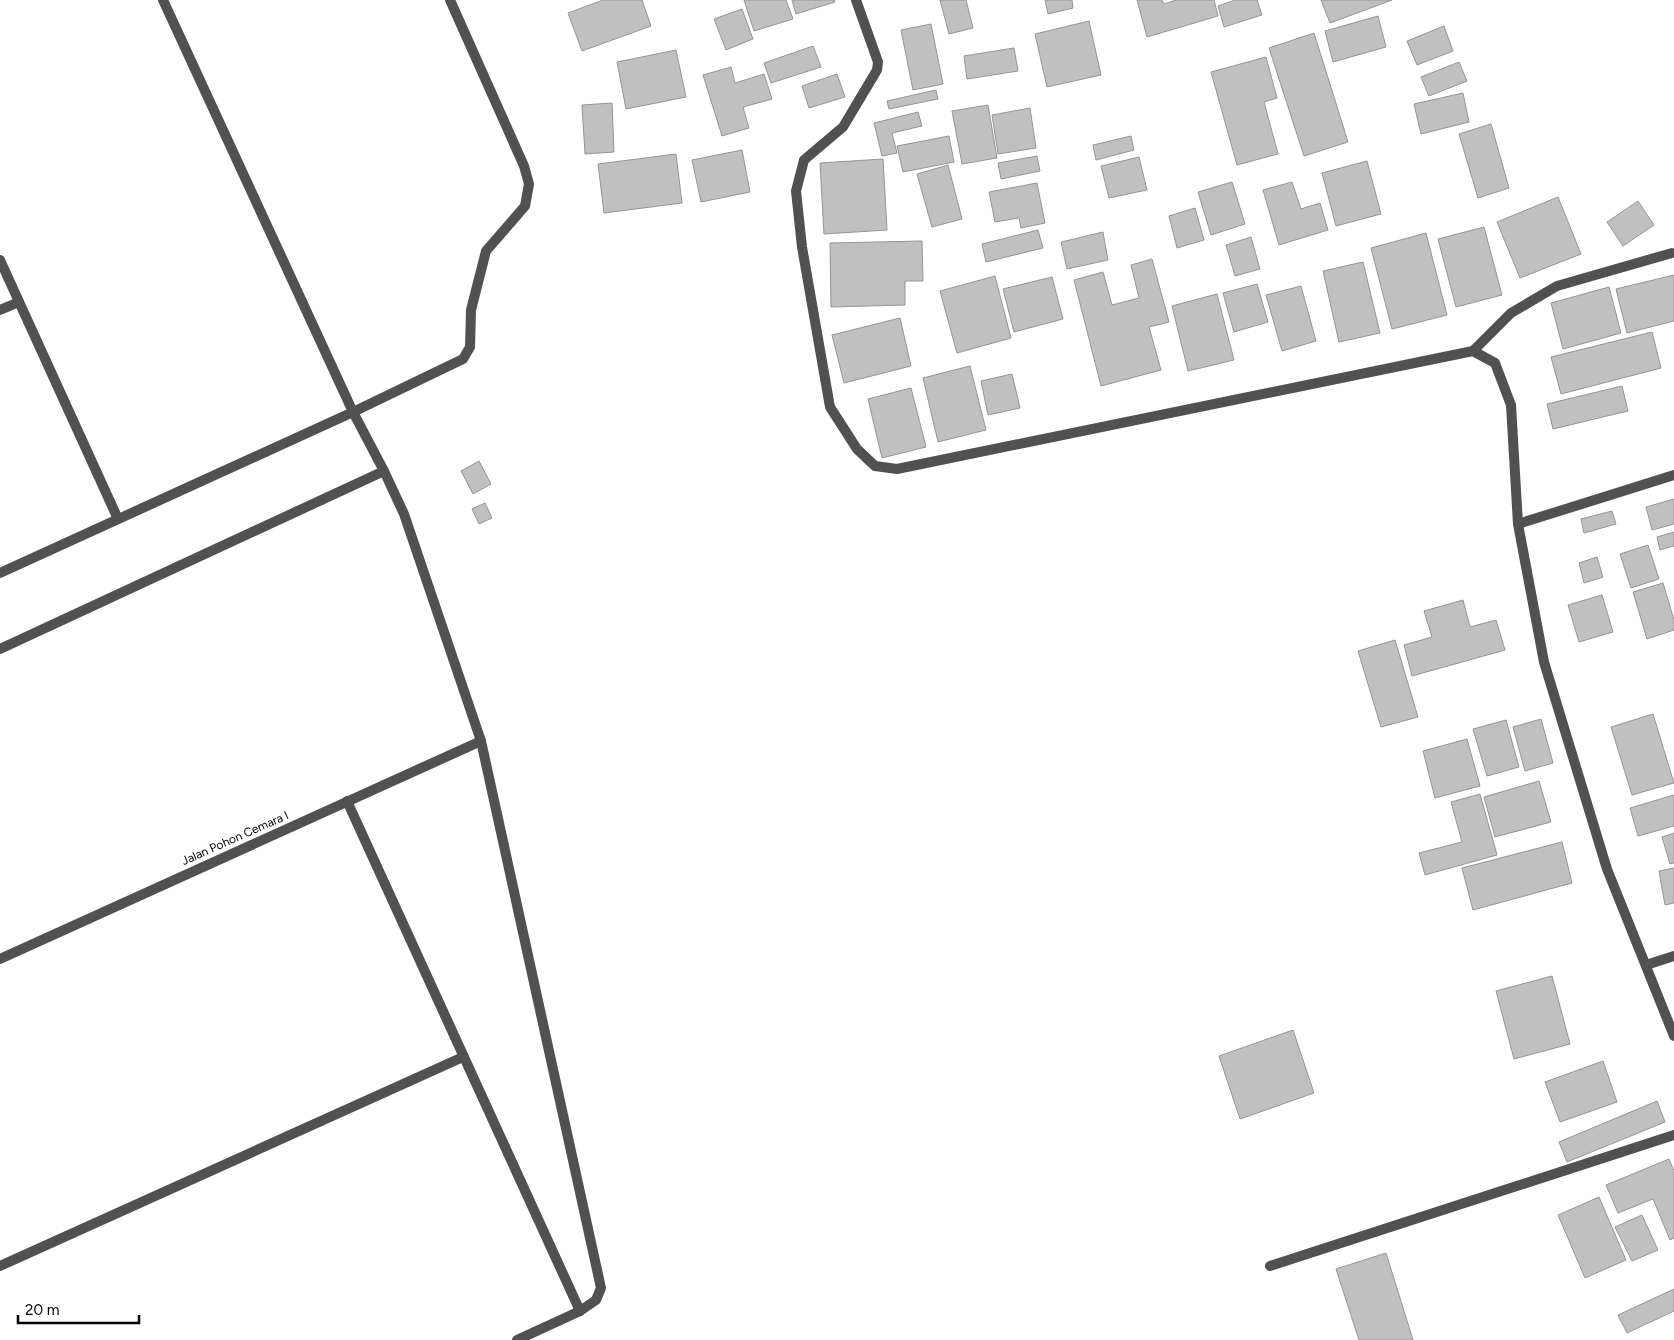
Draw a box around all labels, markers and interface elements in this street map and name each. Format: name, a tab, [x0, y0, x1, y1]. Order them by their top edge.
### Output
street label: Jalan Pohon Cemara I	[179, 808, 291, 868]
scale bar	[18, 1292, 139, 1324]
text: 20 m	[25, 1301, 59, 1319]

